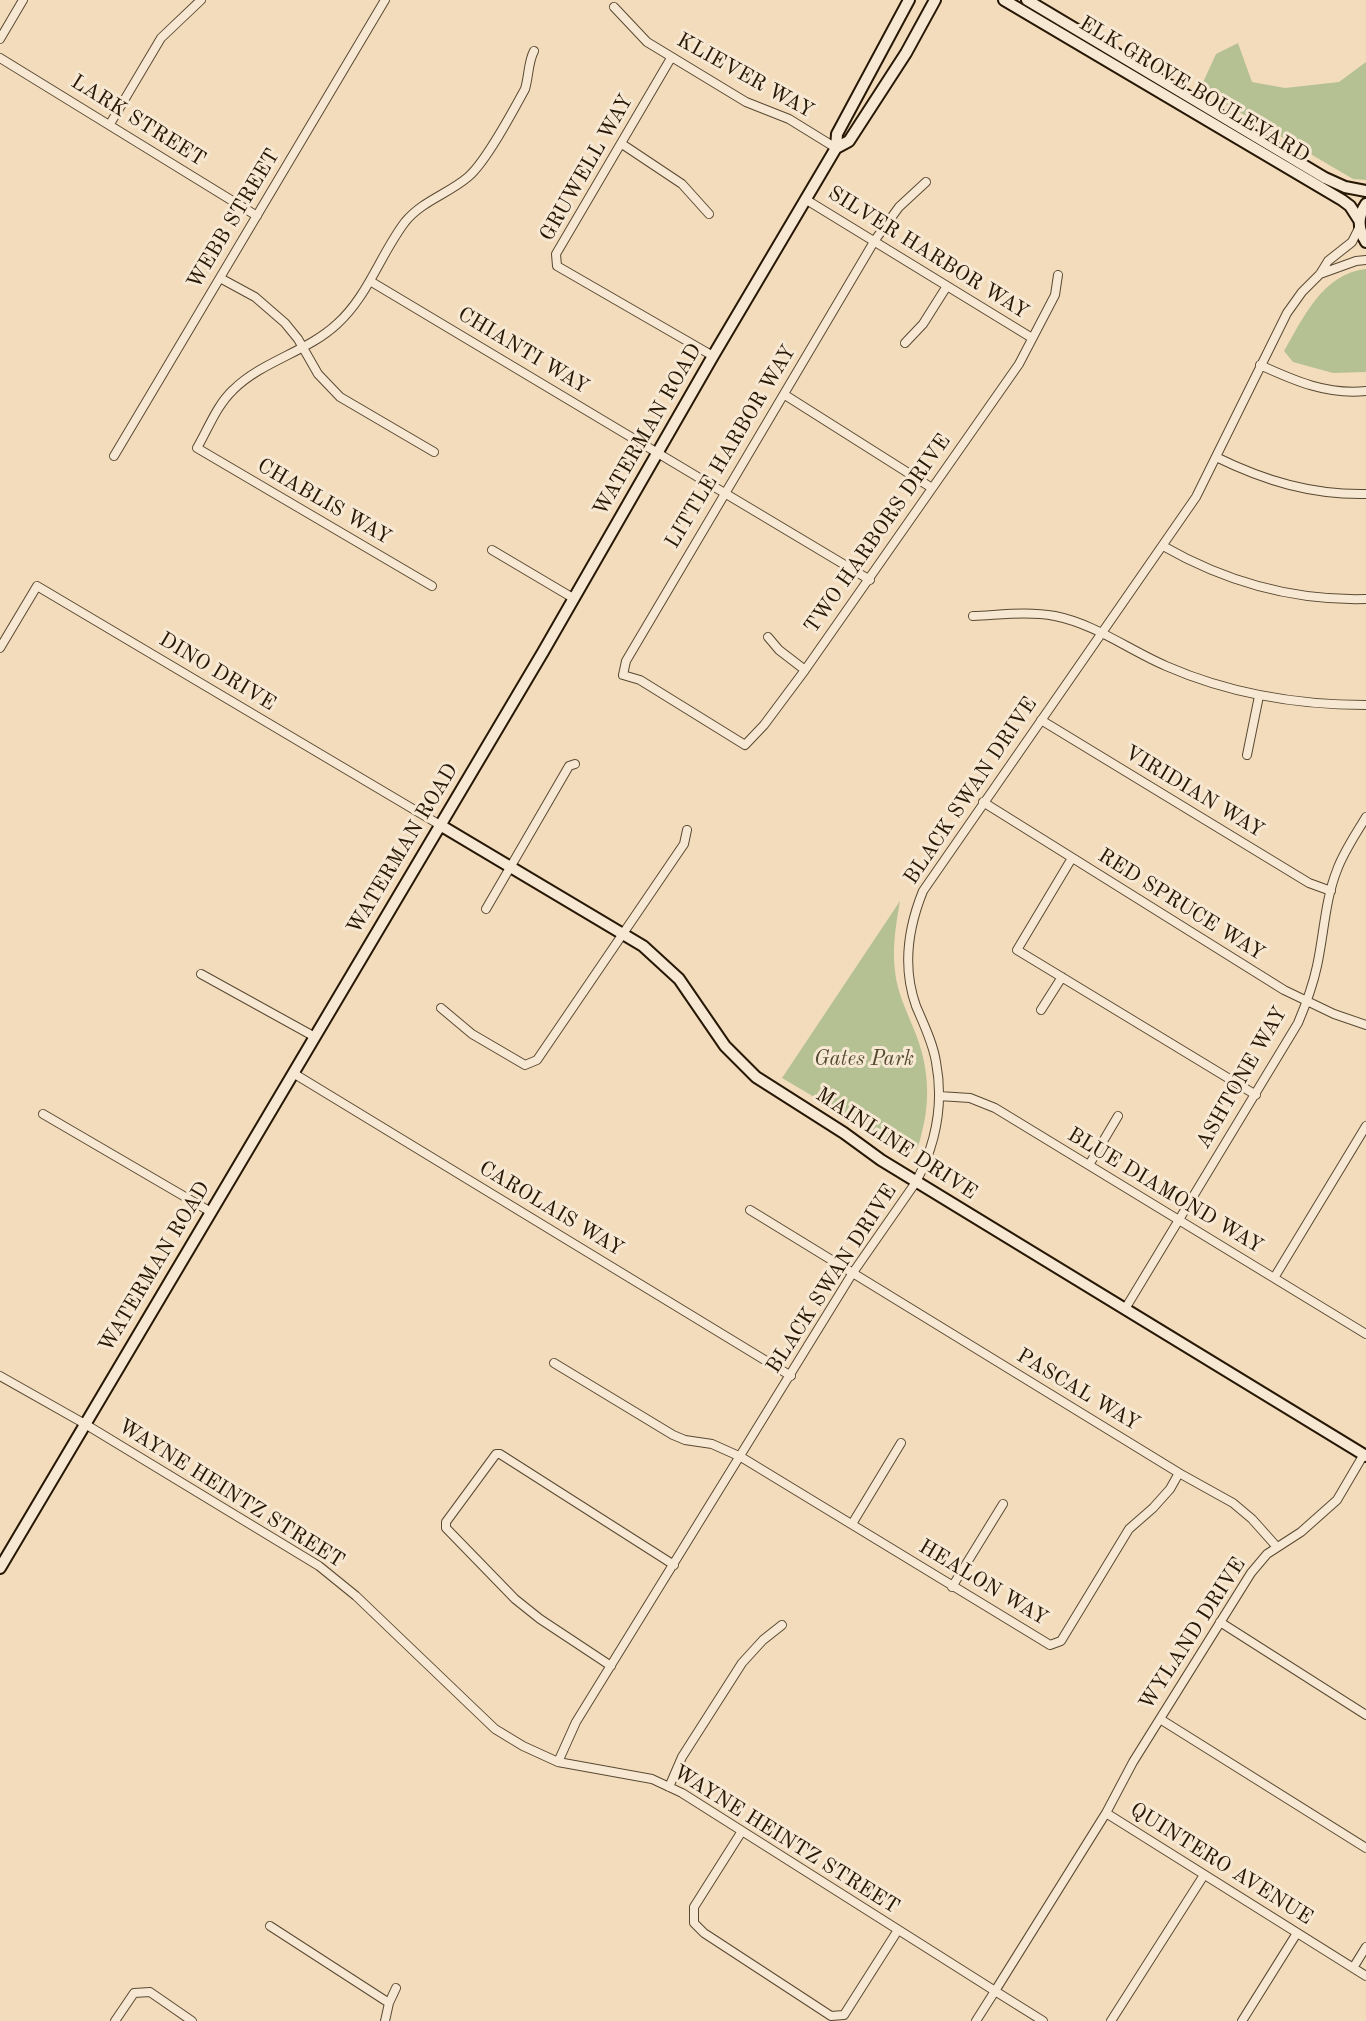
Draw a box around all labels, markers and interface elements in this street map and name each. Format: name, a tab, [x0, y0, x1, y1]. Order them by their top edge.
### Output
street label: ELK GROVE BOULEVARD	[1074, 11, 1314, 169]
street label: KLIEVER WAY	[672, 28, 818, 124]
street label: LARK STREET	[66, 70, 210, 172]
street label: GRUWELL WAY	[535, 90, 639, 246]
street label: WEBB STREET	[182, 144, 286, 294]
street label: SILVER HARBOR WAY	[823, 181, 1033, 325]
street label: CHIANTI WAY	[453, 302, 593, 400]
street label: WATERMAN ROAD	[588, 339, 708, 521]
street label: LITTLE HARBOR WAY	[660, 341, 802, 553]
street label: TWO HARBORS DRIVE	[799, 429, 957, 639]
street label: CHABLIS WAY	[252, 453, 396, 551]
street label: DINO DRIVE	[154, 627, 280, 717]
street label: BLACK SWAN DRIVE	[899, 693, 1043, 889]
street label: VIRIDIAN WAY	[1119, 740, 1269, 844]
street label: WATERMAN ROAD	[342, 759, 464, 939]
street label: RED SPRUCE WAY	[1093, 843, 1269, 967]
street label: ASHTONE WAY	[1191, 1002, 1293, 1154]
park label: Gates Park	[814, 1046, 914, 1072]
street label: MAINLINE DRIVE	[811, 1082, 981, 1206]
street label: BLUE DIAMOND WAY	[1063, 1123, 1267, 1259]
street label: CAROLAIS WAY	[474, 1156, 628, 1262]
street label: WATERMAN ROAD	[94, 1177, 216, 1357]
street label: BLACK SWAN DRIVE	[761, 1180, 903, 1378]
street label: PASCAL WAY	[1012, 1343, 1144, 1437]
street label: WAYNE HEINTZ STREET	[113, 1414, 349, 1574]
street label: HEALON WAY	[914, 1535, 1052, 1631]
street label: WYLAND DRIVE	[1134, 1553, 1252, 1715]
street label: WAYNE HEINTZ STREET	[668, 1760, 904, 1920]
street label: QUINTERO AVENUE	[1125, 1797, 1317, 1931]

